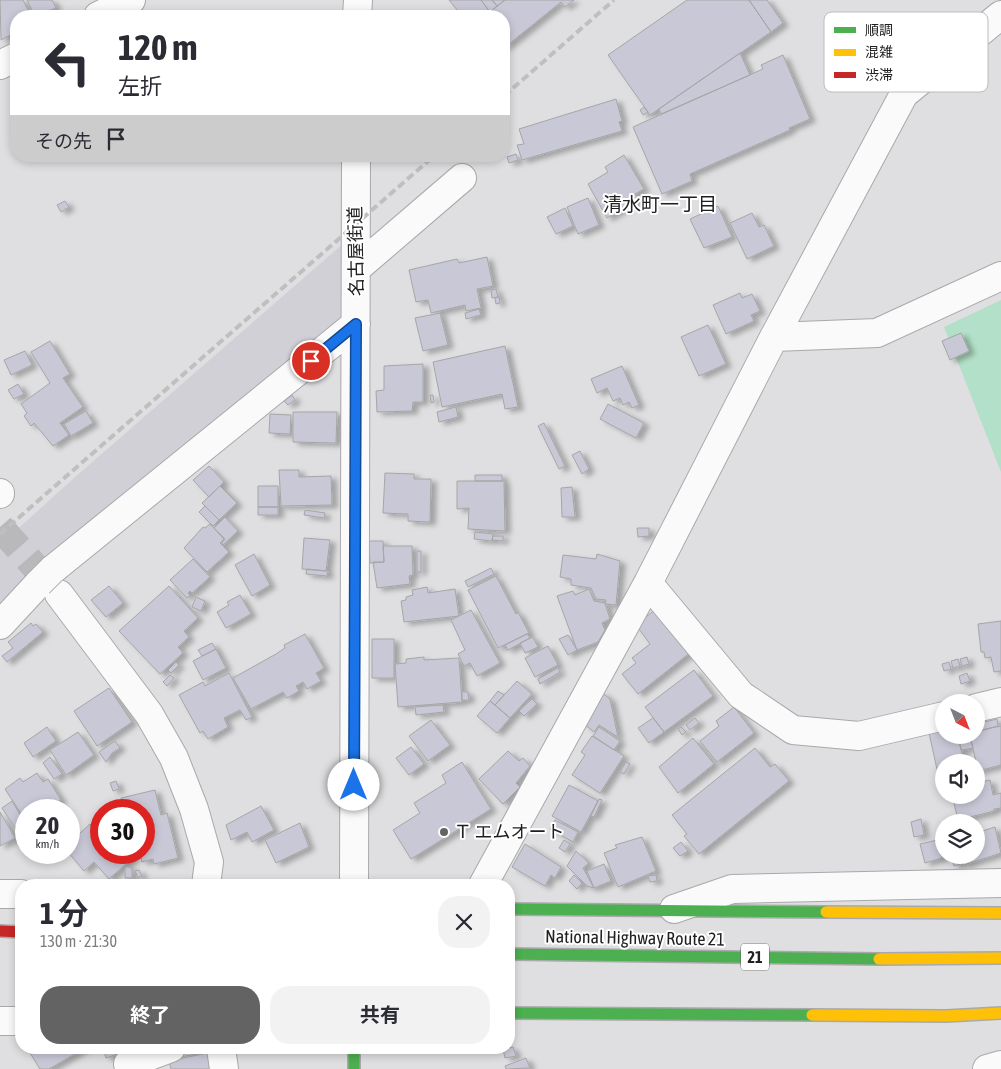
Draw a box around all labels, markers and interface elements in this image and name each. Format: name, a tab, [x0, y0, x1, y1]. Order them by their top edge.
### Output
legend	[824, 12, 988, 92]
text: 順調	[865, 22, 893, 38]
text: 120 m	[118, 27, 197, 67]
icon: left	[35, 30, 100, 95]
text: 混雑	[865, 44, 893, 60]
text: 渋滞	[865, 67, 893, 83]
text: 左折	[118, 73, 162, 99]
icon: arrive	[102, 125, 130, 153]
text: その先	[35, 130, 92, 152]
district label: 清水町一丁目	[603, 193, 717, 215]
street label: 名古屋街道	[344, 206, 367, 296]
pin	[290, 340, 332, 382]
icon: arrive	[297, 347, 325, 375]
north arrow	[935, 694, 985, 744]
map controls	[935, 694, 985, 864]
button: sound	[935, 754, 985, 804]
position arrow	[327, 758, 379, 810]
speed limit sign: 30	[90, 799, 155, 864]
text: 20	[36, 811, 59, 839]
button: layers	[935, 814, 985, 864]
place label: Ｔ エムオート	[454, 821, 564, 842]
marker: Ｔ エムオート	[438, 826, 450, 838]
text: km/h	[36, 837, 59, 851]
text: 1 分	[40, 896, 88, 930]
button: close	[438, 896, 490, 948]
street label: National Highway Route 21	[545, 925, 725, 950]
text: 130 m · 21:30	[40, 932, 117, 950]
road number: 21	[741, 944, 769, 970]
button: 終了	[40, 986, 260, 1044]
button: 共有	[270, 986, 490, 1044]

